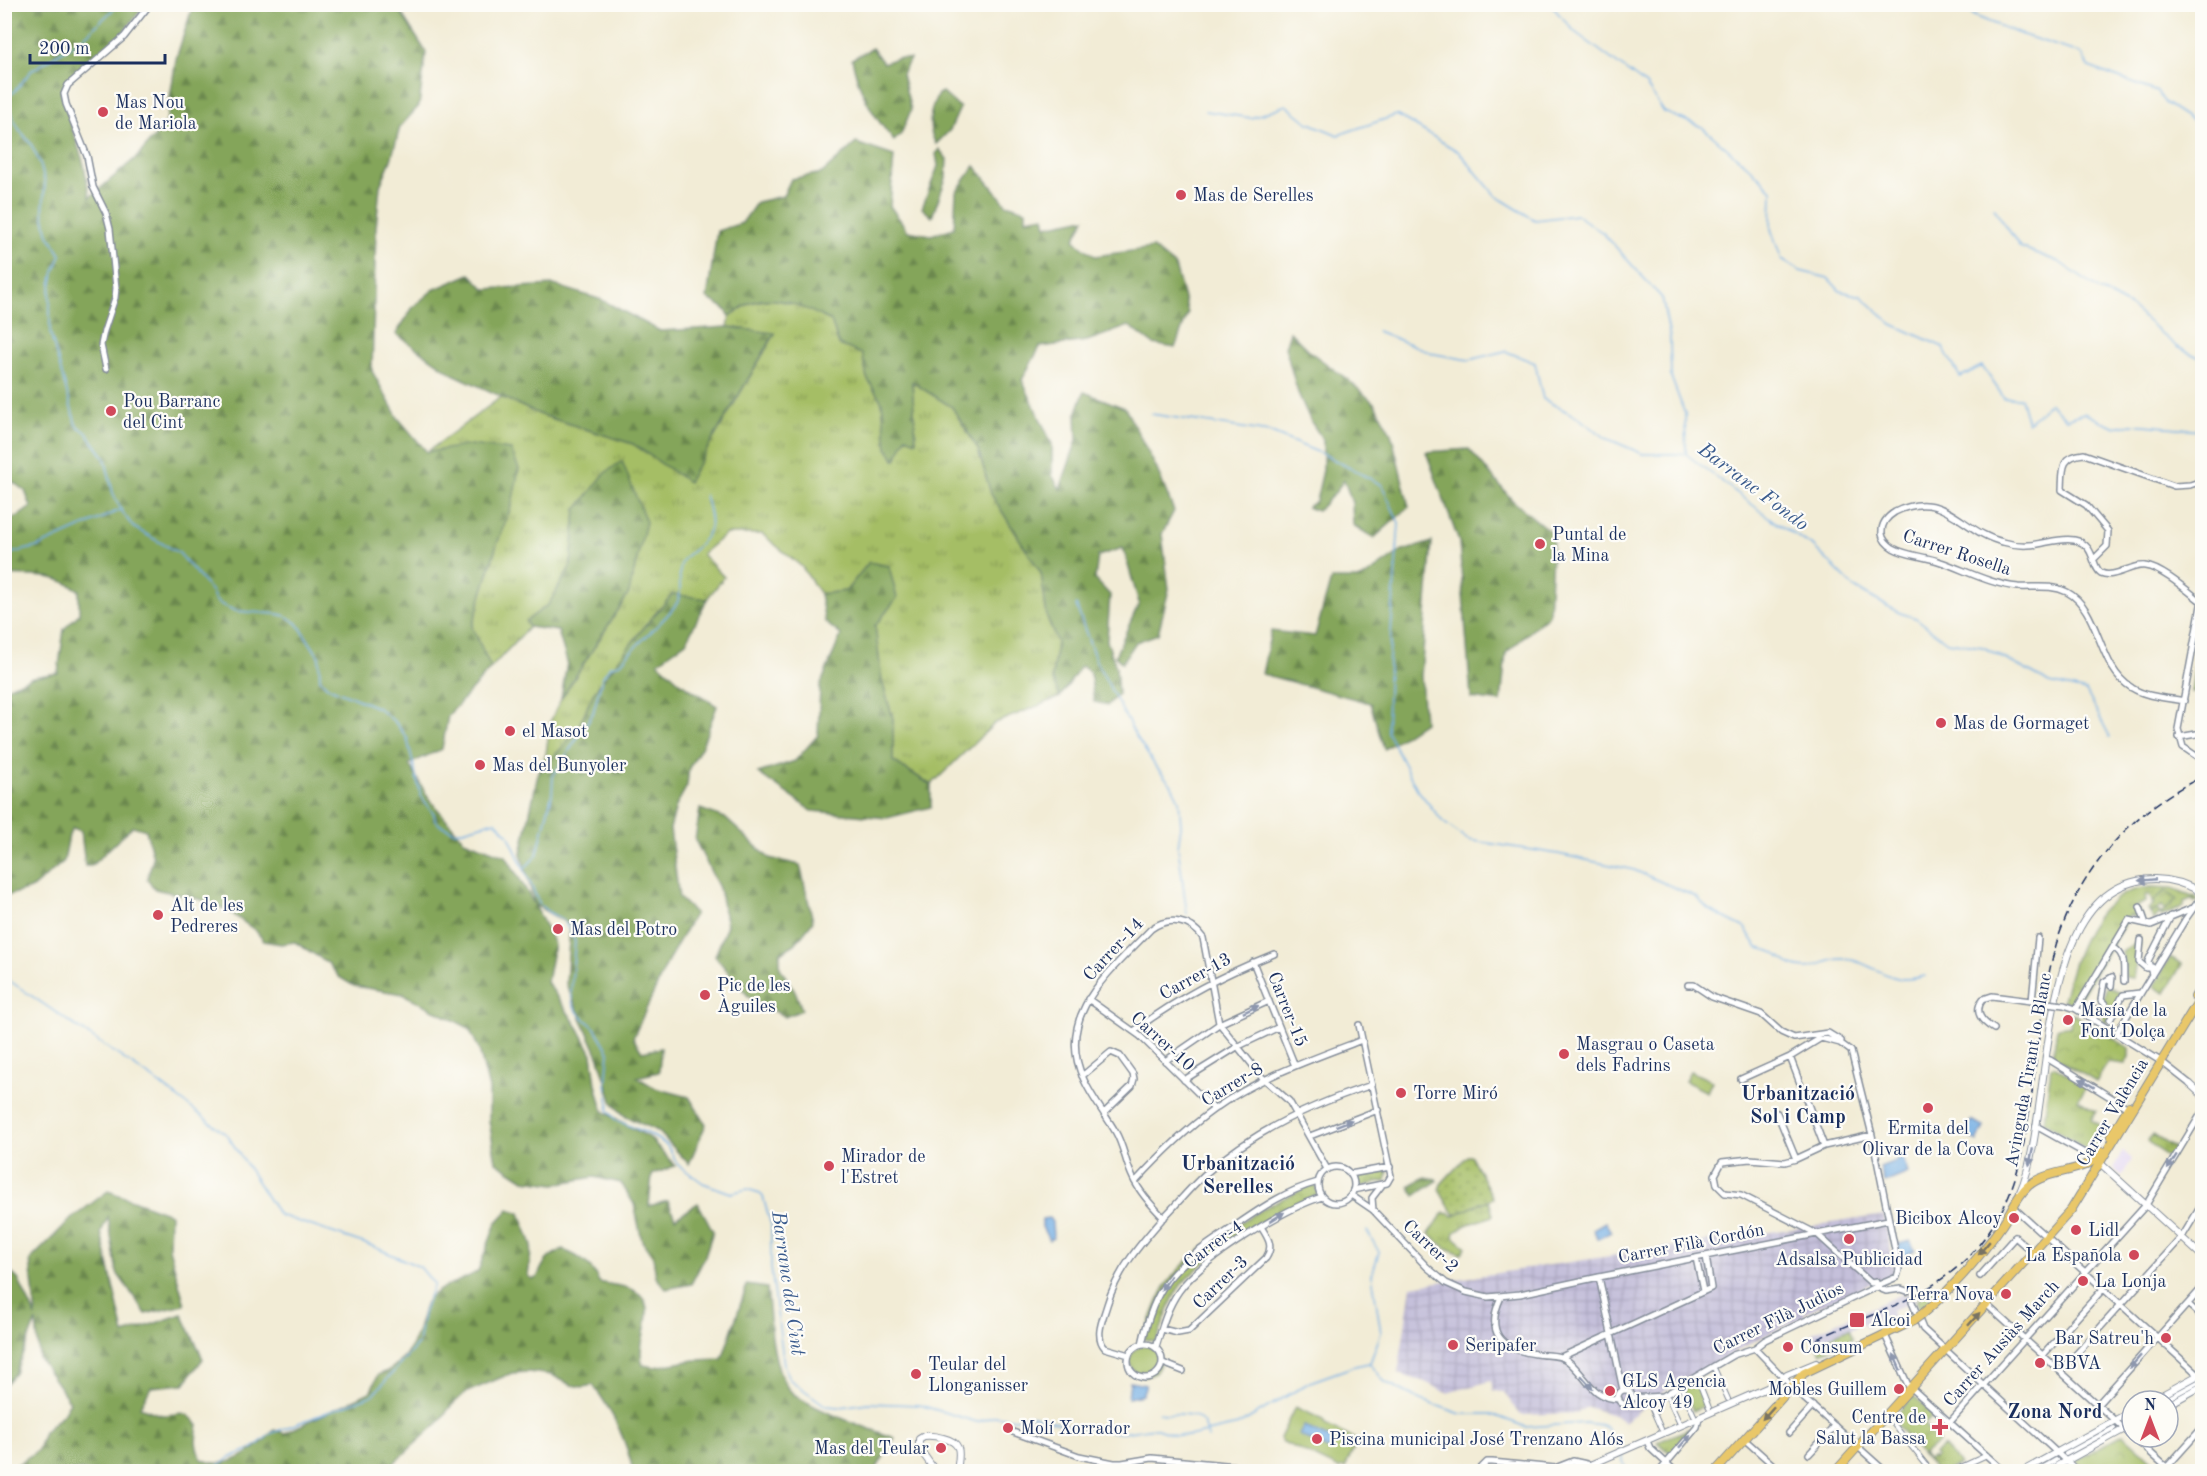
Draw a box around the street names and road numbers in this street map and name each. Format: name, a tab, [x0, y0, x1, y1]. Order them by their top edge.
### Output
street label: Carrer Rosella	[1900, 527, 2013, 579]
street label: Carrer-14	[1080, 915, 1147, 985]
street label: Carrer-13	[1157, 950, 1234, 1004]
street label: Carrer-15	[1264, 969, 1310, 1049]
street label: Avinguda Tirant lo Blanc	[2003, 971, 2055, 1169]
street label: Carrer-10	[1127, 1009, 1198, 1075]
street label: Carrer València	[2074, 1055, 2152, 1170]
street label: Carrer-8	[1199, 1060, 1267, 1110]
street label: Carrer-4	[1181, 1217, 1247, 1272]
street label: Carrer-2	[1399, 1217, 1461, 1277]
street label: Carrer Filà Cordón	[1617, 1221, 1766, 1267]
street label: Carrer-3	[1190, 1252, 1252, 1313]
street label: Carrer Ausiàs March	[1940, 1277, 2063, 1410]
street label: Carrer Filà Judios	[1710, 1279, 1847, 1358]

